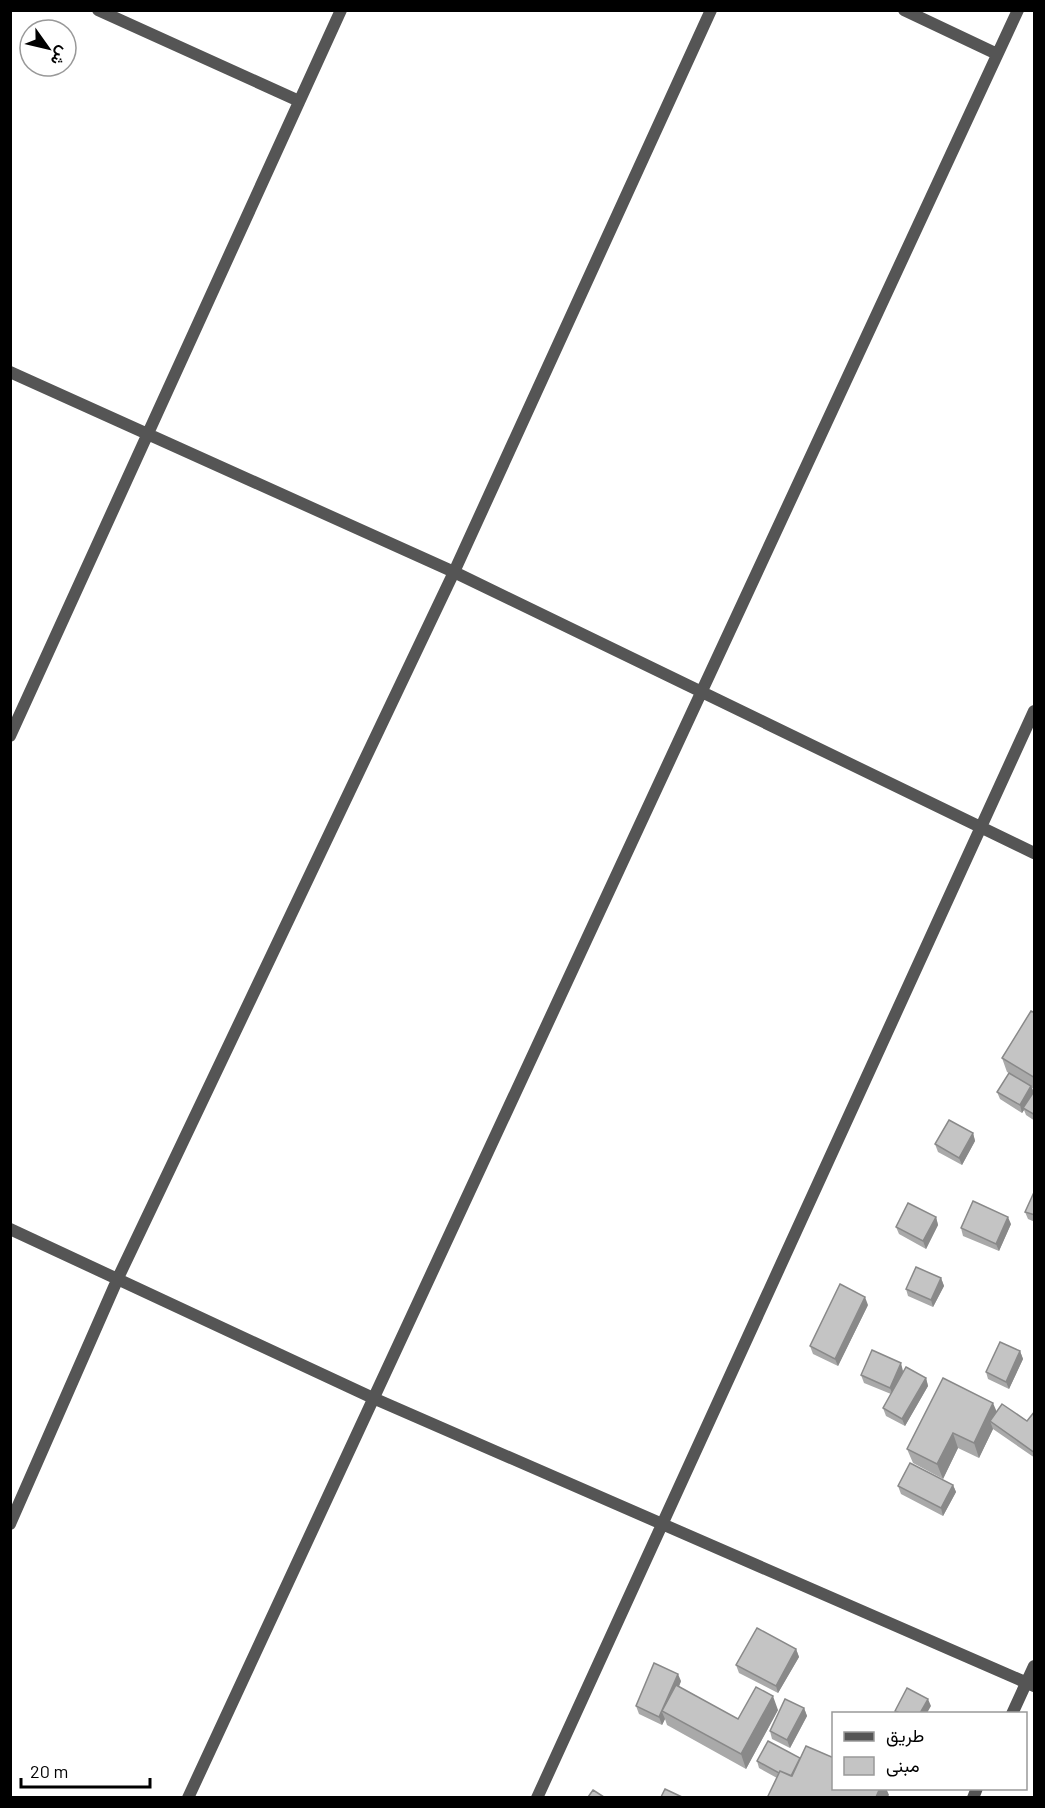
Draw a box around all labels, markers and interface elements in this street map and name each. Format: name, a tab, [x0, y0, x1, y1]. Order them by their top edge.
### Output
north arrow	[18, 18, 78, 78]
text: ش	[47, 43, 74, 70]
legend	[832, 1712, 1027, 1790]
text: طريق	[886, 1724, 924, 1747]
scale bar	[21, 1751, 150, 1789]
text: مبنى	[886, 1754, 920, 1777]
text: 20 m	[30, 1760, 68, 1782]

